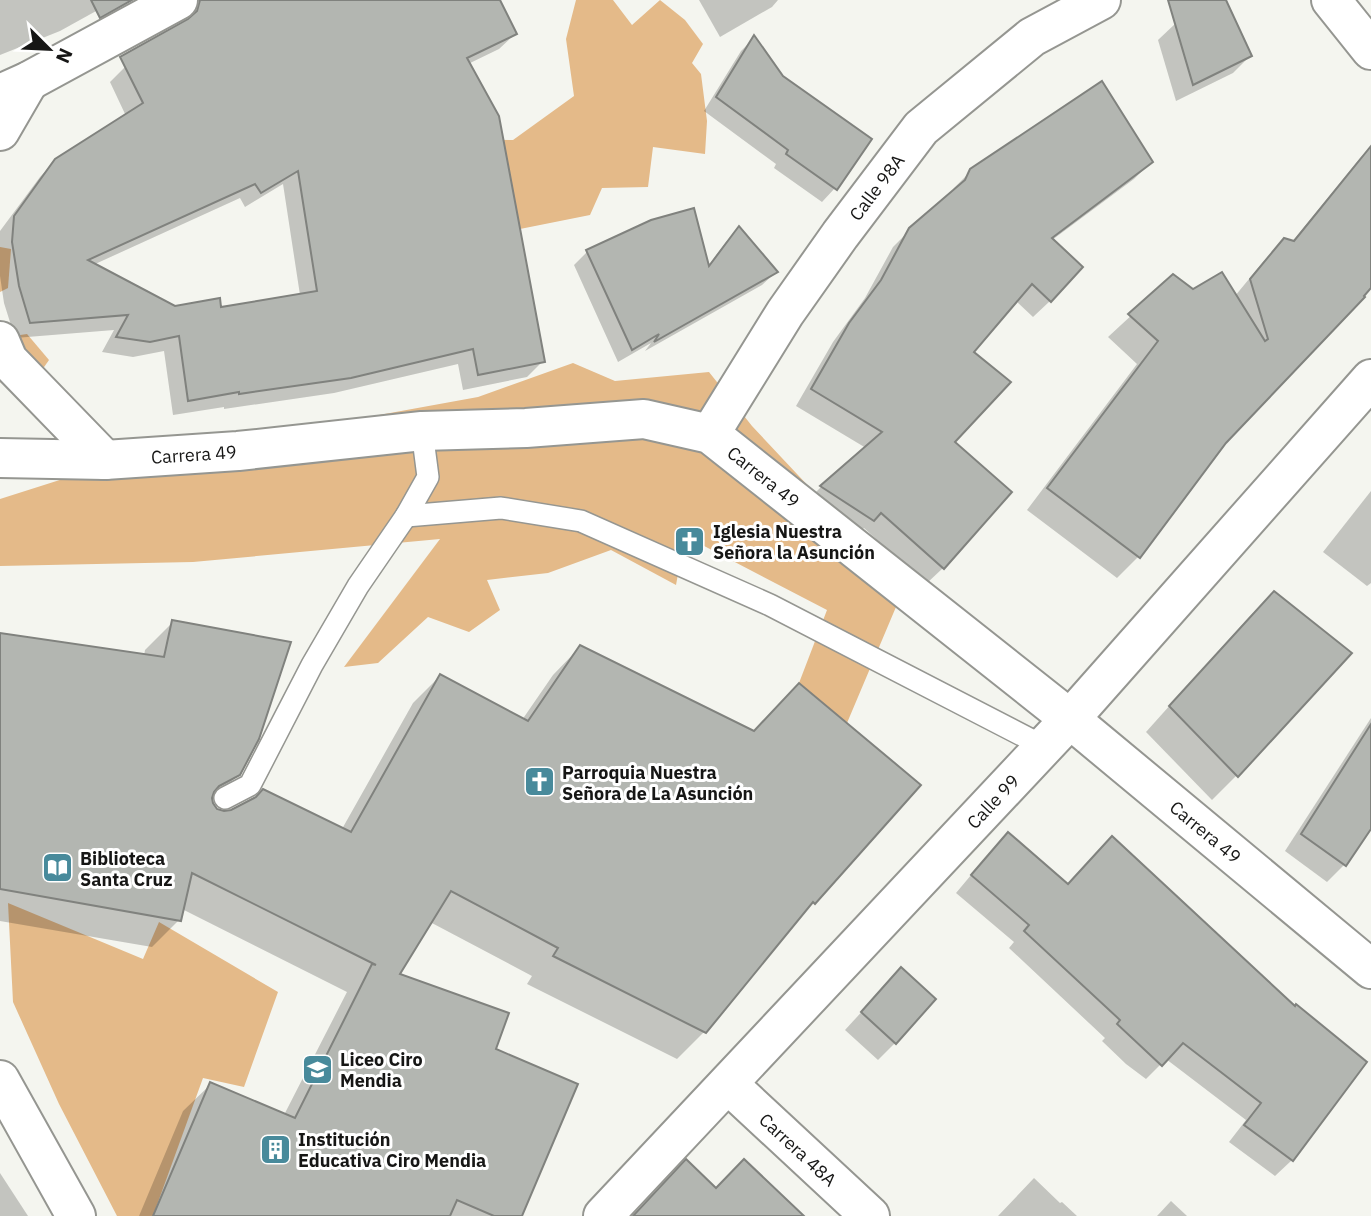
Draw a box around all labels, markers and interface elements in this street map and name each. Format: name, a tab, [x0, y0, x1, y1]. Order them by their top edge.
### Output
north arrow	[14, 14, 84, 84]
text: N	[51, 45, 78, 67]
street label: Calle 98A	[844, 149, 909, 225]
street label: Carrera 49	[150, 440, 237, 468]
street label: Carrera 49	[723, 441, 805, 512]
place label: Iglesia Nuestra Señora la Asunción	[713, 520, 875, 564]
church icon: Iglesia Nuestra Señora la Asunción	[673, 524, 707, 558]
place label: Parroquia Nuestra Señora de La Asunción	[562, 761, 753, 805]
church icon: Parroquia Nuestra Señora de La Asunción	[522, 765, 556, 799]
street label: Calle 99	[962, 769, 1024, 833]
street label: Carrera 49	[1165, 795, 1246, 868]
place label: Biblioteca Santa Cruz	[80, 847, 173, 891]
library icon: Biblioteca Santa Cruz	[40, 851, 74, 885]
place label: Liceo Ciro Mendia	[340, 1048, 423, 1092]
school or university icon: Liceo Ciro Mendia	[300, 1052, 334, 1086]
street label: Carrera 48A	[755, 1108, 842, 1191]
place label: Institución Educativa Ciro Mendia	[298, 1128, 486, 1172]
building icon: Institución Educativa Ciro Mendia	[258, 1132, 292, 1166]

